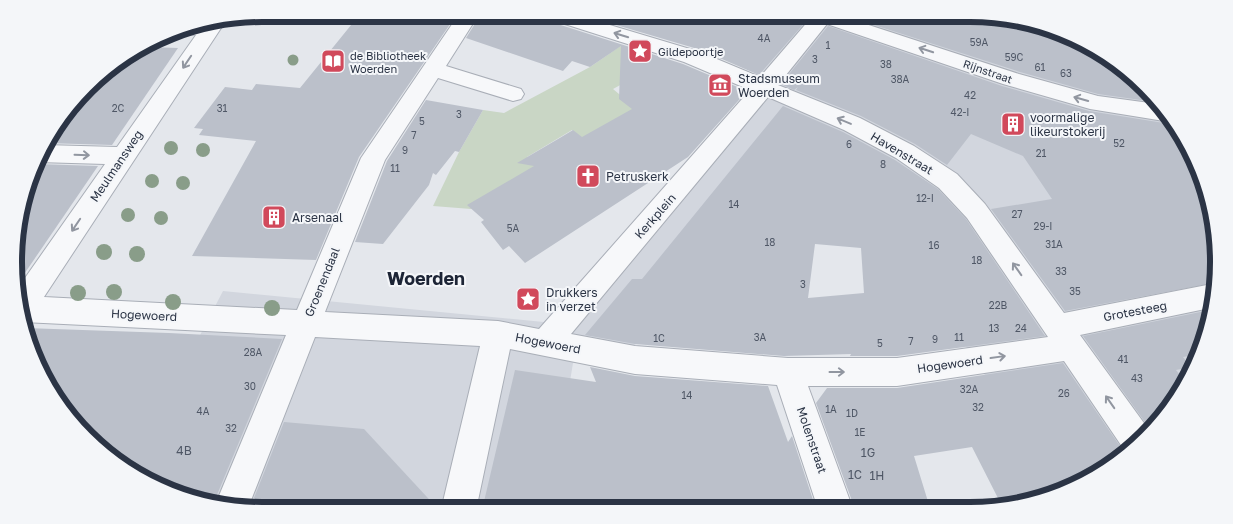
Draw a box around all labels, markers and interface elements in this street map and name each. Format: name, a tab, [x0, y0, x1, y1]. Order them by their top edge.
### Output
one-way arrow	[613, 30, 629, 39]
house number: 4A	[758, 32, 771, 44]
house number: 59A	[970, 36, 989, 48]
place icon: Gildepoortje	[627, 38, 653, 64]
house number: 1	[826, 39, 831, 51]
place label: Gildepoortje	[658, 45, 723, 58]
one-way arrow	[919, 45, 935, 54]
library icon: de Bibliotheek Woerden	[320, 48, 346, 74]
place label: de Bibliotheek Woerden	[350, 49, 426, 75]
house number: 59C	[1005, 51, 1024, 63]
house number: 3	[812, 53, 818, 65]
one-way arrow	[182, 55, 193, 69]
street label: Rijnstraat	[962, 57, 1014, 85]
house number: 38	[880, 58, 892, 70]
house number: 61	[1035, 61, 1046, 73]
house number: 63	[1060, 67, 1072, 79]
place label: Stadsmuseum Woerden	[738, 71, 820, 100]
museum icon: Stadsmuseum Woerden	[707, 72, 733, 98]
house number: 38A	[891, 73, 910, 85]
house number: 42	[964, 89, 976, 101]
one-way arrow	[1074, 94, 1090, 104]
house number: 2C	[112, 102, 124, 114]
house number: 31	[217, 102, 227, 114]
house number: 42-I	[951, 106, 969, 118]
house number: 3	[456, 108, 462, 120]
place label: voormalige likeurstokerij	[1030, 110, 1105, 139]
building icon: voormalige likeurstokerij	[1000, 111, 1026, 137]
house number: 5	[419, 115, 425, 127]
one-way arrow	[837, 116, 852, 125]
street label: Meulmansweg	[86, 127, 146, 205]
street label: Havenstraat	[868, 128, 936, 178]
house number: 7	[411, 129, 417, 141]
house number: 52	[1113, 137, 1125, 149]
house number: 6	[846, 138, 852, 150]
house number: 9	[402, 144, 408, 156]
house number: 21	[1036, 147, 1046, 159]
one-way arrow	[74, 150, 90, 159]
house number: 8	[880, 158, 886, 170]
house number: 11	[390, 162, 400, 174]
church icon: Petruskerk	[575, 163, 601, 189]
place label: Petruskerk	[606, 169, 669, 184]
street label: Kerkplein	[631, 190, 679, 242]
house number: 12-I	[916, 192, 934, 204]
house number: 14	[729, 198, 739, 210]
building icon: Arsenaal	[261, 204, 287, 230]
house number: 27	[1011, 208, 1023, 220]
place label: Arsenaal	[292, 210, 343, 225]
one-way arrow	[71, 218, 81, 232]
house number: 29-I	[1034, 220, 1052, 232]
house number: 5A	[507, 222, 520, 234]
house number: 18	[765, 236, 775, 248]
house number: 31A	[1045, 238, 1063, 250]
house number: 16	[929, 239, 939, 251]
street label: Groenendaal	[301, 245, 343, 319]
house number: 18	[972, 254, 982, 266]
one-way arrow	[1012, 262, 1022, 276]
house number: 33	[1055, 265, 1067, 277]
district label: Woerden	[387, 267, 465, 289]
house number: 3	[800, 278, 806, 290]
place label: Drukkers in verzet	[546, 285, 598, 314]
house number: 35	[1069, 285, 1081, 297]
place icon: Drukkers in verzet	[515, 286, 541, 312]
street label: Grotesteeg	[1102, 297, 1168, 325]
house number: 22B	[989, 299, 1007, 311]
street label: Hogewoerd	[111, 306, 177, 324]
house number: 13	[989, 322, 999, 334]
house number: 24	[1015, 322, 1027, 334]
street label: Hogewoerd	[514, 329, 582, 357]
house number: 3A	[754, 331, 767, 343]
house number: 11	[954, 331, 964, 343]
house number: 1C	[653, 332, 665, 344]
house number: 9	[932, 333, 938, 345]
house number: 7	[908, 335, 914, 347]
house number: 5	[877, 337, 883, 349]
house number: 28A	[244, 346, 263, 358]
street label: Hogewoerd	[916, 352, 984, 376]
one-way arrow	[990, 352, 1006, 362]
house number: 41	[1118, 353, 1129, 365]
one-way arrow	[828, 367, 844, 377]
house number: 43	[1131, 372, 1143, 384]
house number: 30	[244, 380, 256, 392]
house number: 32A	[960, 383, 978, 395]
house number: 26	[1058, 387, 1070, 399]
house number: 14	[682, 389, 692, 401]
one-way arrow	[1105, 395, 1115, 409]
house number: 32	[972, 401, 984, 413]
house number: 1A	[825, 403, 837, 415]
house number: 4A	[197, 405, 210, 417]
street label: Molenstraat	[794, 405, 830, 476]
house number: 1D	[846, 407, 858, 419]
house number: 32	[225, 422, 237, 434]
house number: 1E	[855, 426, 865, 438]
house number: 4B	[176, 443, 192, 458]
house number: 1G	[861, 445, 875, 460]
house number: 1C	[848, 467, 862, 482]
house number: 1H	[870, 468, 884, 483]

